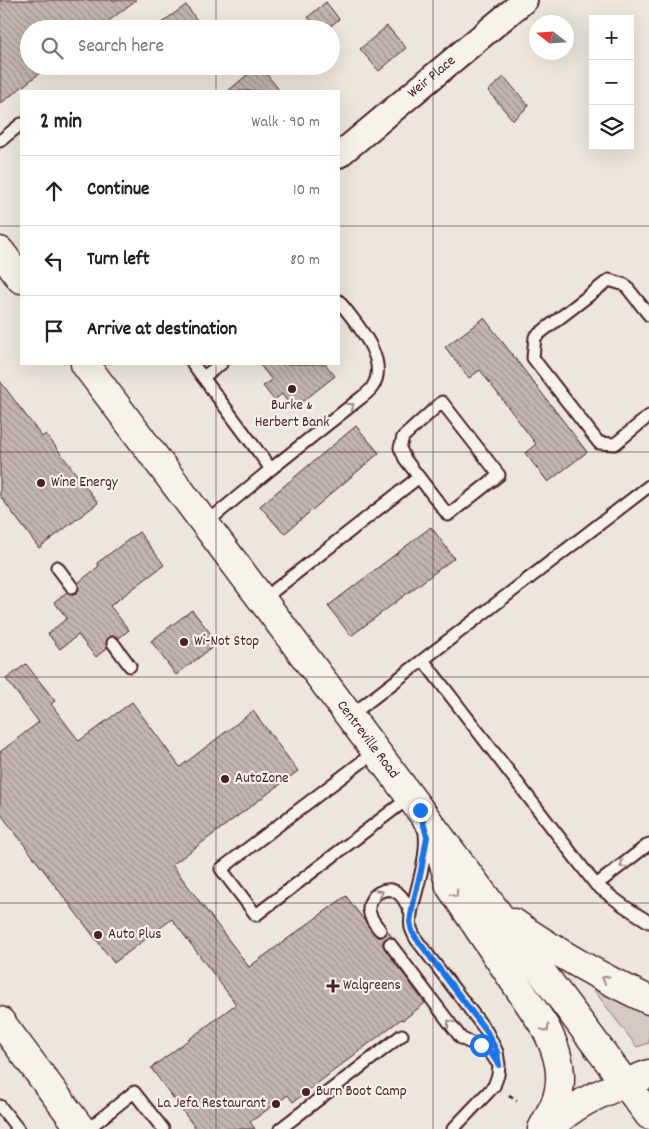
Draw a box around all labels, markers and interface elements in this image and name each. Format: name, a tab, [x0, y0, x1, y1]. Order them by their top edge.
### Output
north arrow	[529, 15, 574, 60]
map controls	[589, 15, 634, 150]
button: +	[589, 15, 634, 60]
search box	[20, 20, 340, 75]
icon: search	[38, 34, 66, 62]
text: Search here	[78, 34, 164, 61]
street label: Weir Place	[403, 51, 461, 104]
button: −	[589, 60, 634, 105]
button: layers	[589, 105, 634, 150]
text: 2 min	[40, 108, 82, 138]
text: Walk · 90 m	[251, 111, 320, 134]
icon: ahead	[40, 177, 68, 205]
text: Continue	[87, 177, 149, 204]
text: 10 m	[293, 179, 320, 202]
icon: left	[40, 247, 68, 275]
text: Turn left	[87, 247, 150, 274]
text: 80 m	[290, 249, 320, 272]
icon: arrive	[40, 317, 68, 345]
text: Arrive at destination	[87, 317, 237, 344]
marker: Burke & Herbert Bank	[286, 383, 298, 395]
place label: Burke & Herbert Bank	[255, 395, 329, 434]
one-way arrow	[345, 404, 354, 412]
place label: Wine Energy	[51, 472, 119, 494]
marker: Wine Energy	[35, 477, 47, 489]
place label: Wi-Not Stop	[194, 631, 259, 653]
marker: Wi-Not Stop	[178, 636, 190, 648]
street label: Centreville Road	[331, 696, 404, 784]
place label: AutoZone	[235, 768, 289, 790]
marker: AutoZone	[219, 773, 231, 785]
route end	[409, 799, 432, 822]
one-way arrow	[620, 859, 629, 867]
one-way arrow	[449, 888, 458, 898]
one-way arrow	[375, 889, 384, 899]
place label: Auto Plus	[108, 924, 161, 946]
marker: Auto Plus	[92, 929, 104, 941]
place label: Walgreens	[343, 975, 401, 997]
one-way arrow	[602, 975, 611, 985]
marker: Walgreens	[327, 980, 339, 992]
one-way arrow	[447, 1019, 456, 1029]
one-way arrow	[539, 1023, 549, 1032]
route start	[470, 1034, 493, 1057]
place label: Burn Boot Camp	[316, 1081, 407, 1103]
marker: Burn Boot Camp	[300, 1086, 312, 1098]
place label: La Jefa Restaurant	[157, 1093, 266, 1115]
marker: La Jefa Restaurant	[270, 1098, 282, 1110]

